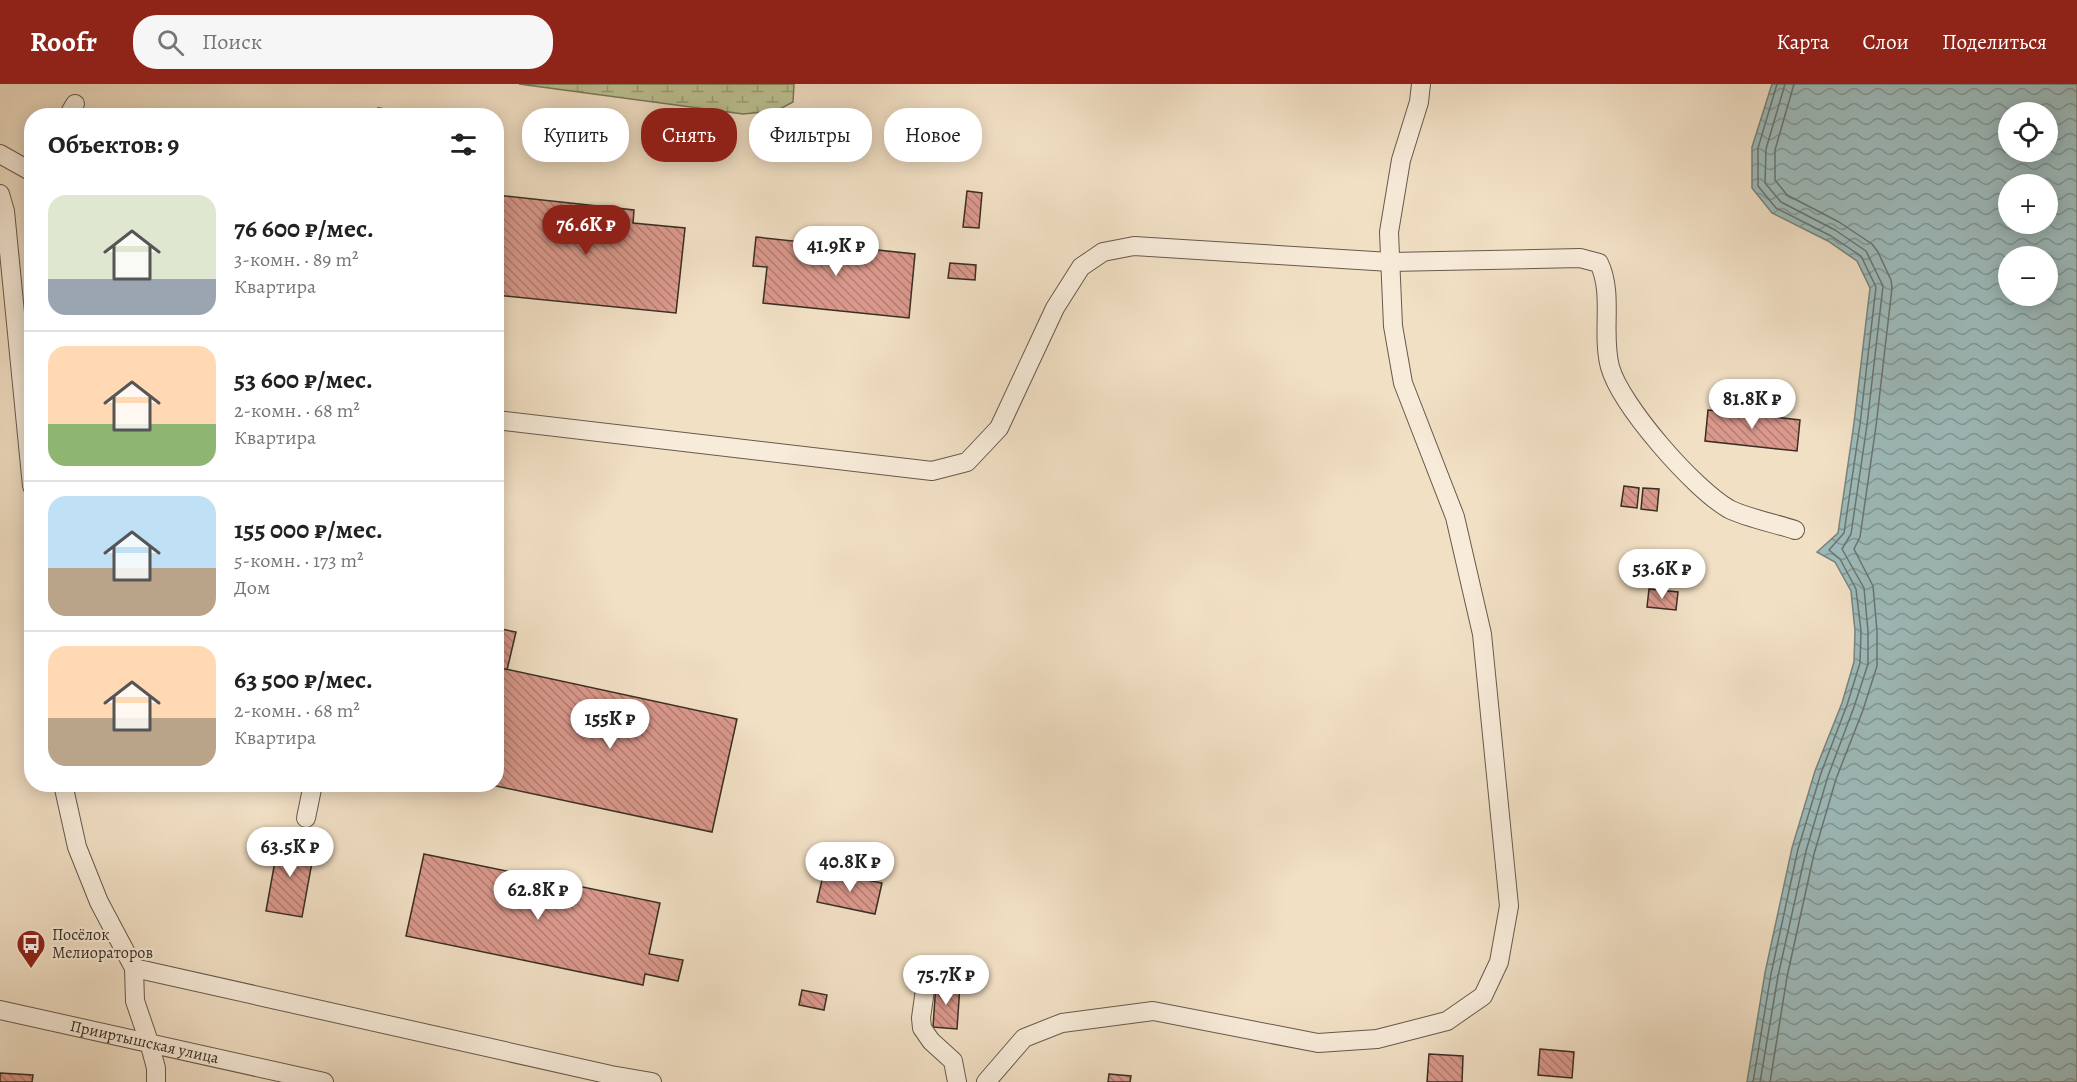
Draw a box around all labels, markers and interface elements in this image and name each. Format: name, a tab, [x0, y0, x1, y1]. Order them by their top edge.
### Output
search box	[133, 15, 553, 69]
text: Roofr	[30, 23, 97, 61]
icon: search	[154, 26, 187, 59]
text: Поиск	[202, 27, 262, 57]
text: Карта	[1776, 28, 1829, 56]
text: Слои	[1862, 28, 1909, 56]
text: Поделиться	[1942, 28, 2047, 56]
map controls	[1998, 102, 2058, 306]
button: locate	[1998, 102, 2058, 162]
chip: Купить	[522, 108, 629, 162]
chip: Снять	[641, 108, 737, 162]
chip: Фильтры	[749, 108, 872, 162]
chip: Новое	[884, 108, 982, 162]
text: Объектов: 9	[48, 127, 179, 162]
icon: filters	[447, 128, 480, 161]
button: +	[1998, 174, 2058, 234]
pin: 76.6K ₽	[531, 205, 641, 256]
text: 76 600 ₽/мес.	[234, 211, 374, 246]
text: 76.6K ₽	[556, 211, 616, 238]
icon: home	[96, 219, 168, 291]
pin: 41.9K ₽	[781, 226, 891, 277]
text: 41.9K ₽	[807, 232, 865, 259]
text: 3-комн. · 89 m²	[234, 246, 359, 273]
button: −	[1998, 246, 2058, 306]
text: Квартира	[234, 273, 316, 300]
text: 53 600 ₽/мес.	[234, 362, 373, 397]
icon: home	[96, 370, 168, 442]
pin: 81.8K ₽	[1697, 379, 1807, 430]
text: 81.8K ₽	[1723, 385, 1781, 412]
text: 2-комн. · 68 m²	[234, 397, 360, 424]
text: Квартира	[234, 424, 316, 451]
text: 155 000 ₽/мес.	[234, 512, 383, 547]
icon: home	[96, 520, 168, 592]
text: 5-комн. · 173 m²	[234, 547, 364, 574]
pin: 53.6K ₽	[1607, 549, 1717, 600]
text: 53.6K ₽	[1633, 555, 1691, 582]
text: Дом	[234, 574, 270, 601]
text: 63 500 ₽/мес.	[234, 662, 373, 697]
icon: home	[96, 670, 168, 742]
text: 2-комн. · 68 m²	[234, 697, 360, 724]
pin: 155K ₽	[561, 699, 659, 750]
text: 155K ₽	[584, 705, 636, 732]
text: Квартира	[234, 724, 316, 751]
pin: 63.5K ₽	[235, 827, 345, 878]
text: 63.5K ₽	[261, 833, 319, 860]
pin: 40.8K ₽	[795, 842, 905, 893]
text: 40.8K ₽	[819, 848, 881, 875]
pin: 62.8K ₽	[483, 870, 593, 921]
text: 62.8K ₽	[508, 876, 568, 903]
place label: Посёлок Мелиораторов	[52, 924, 153, 964]
bus stop icon: Посёлок Мелиораторов	[15, 928, 47, 970]
pin: 75.7K ₽	[891, 955, 1001, 1006]
text: 75.7K ₽	[917, 961, 975, 988]
street label: Прииртышская улица	[68, 1015, 222, 1069]

